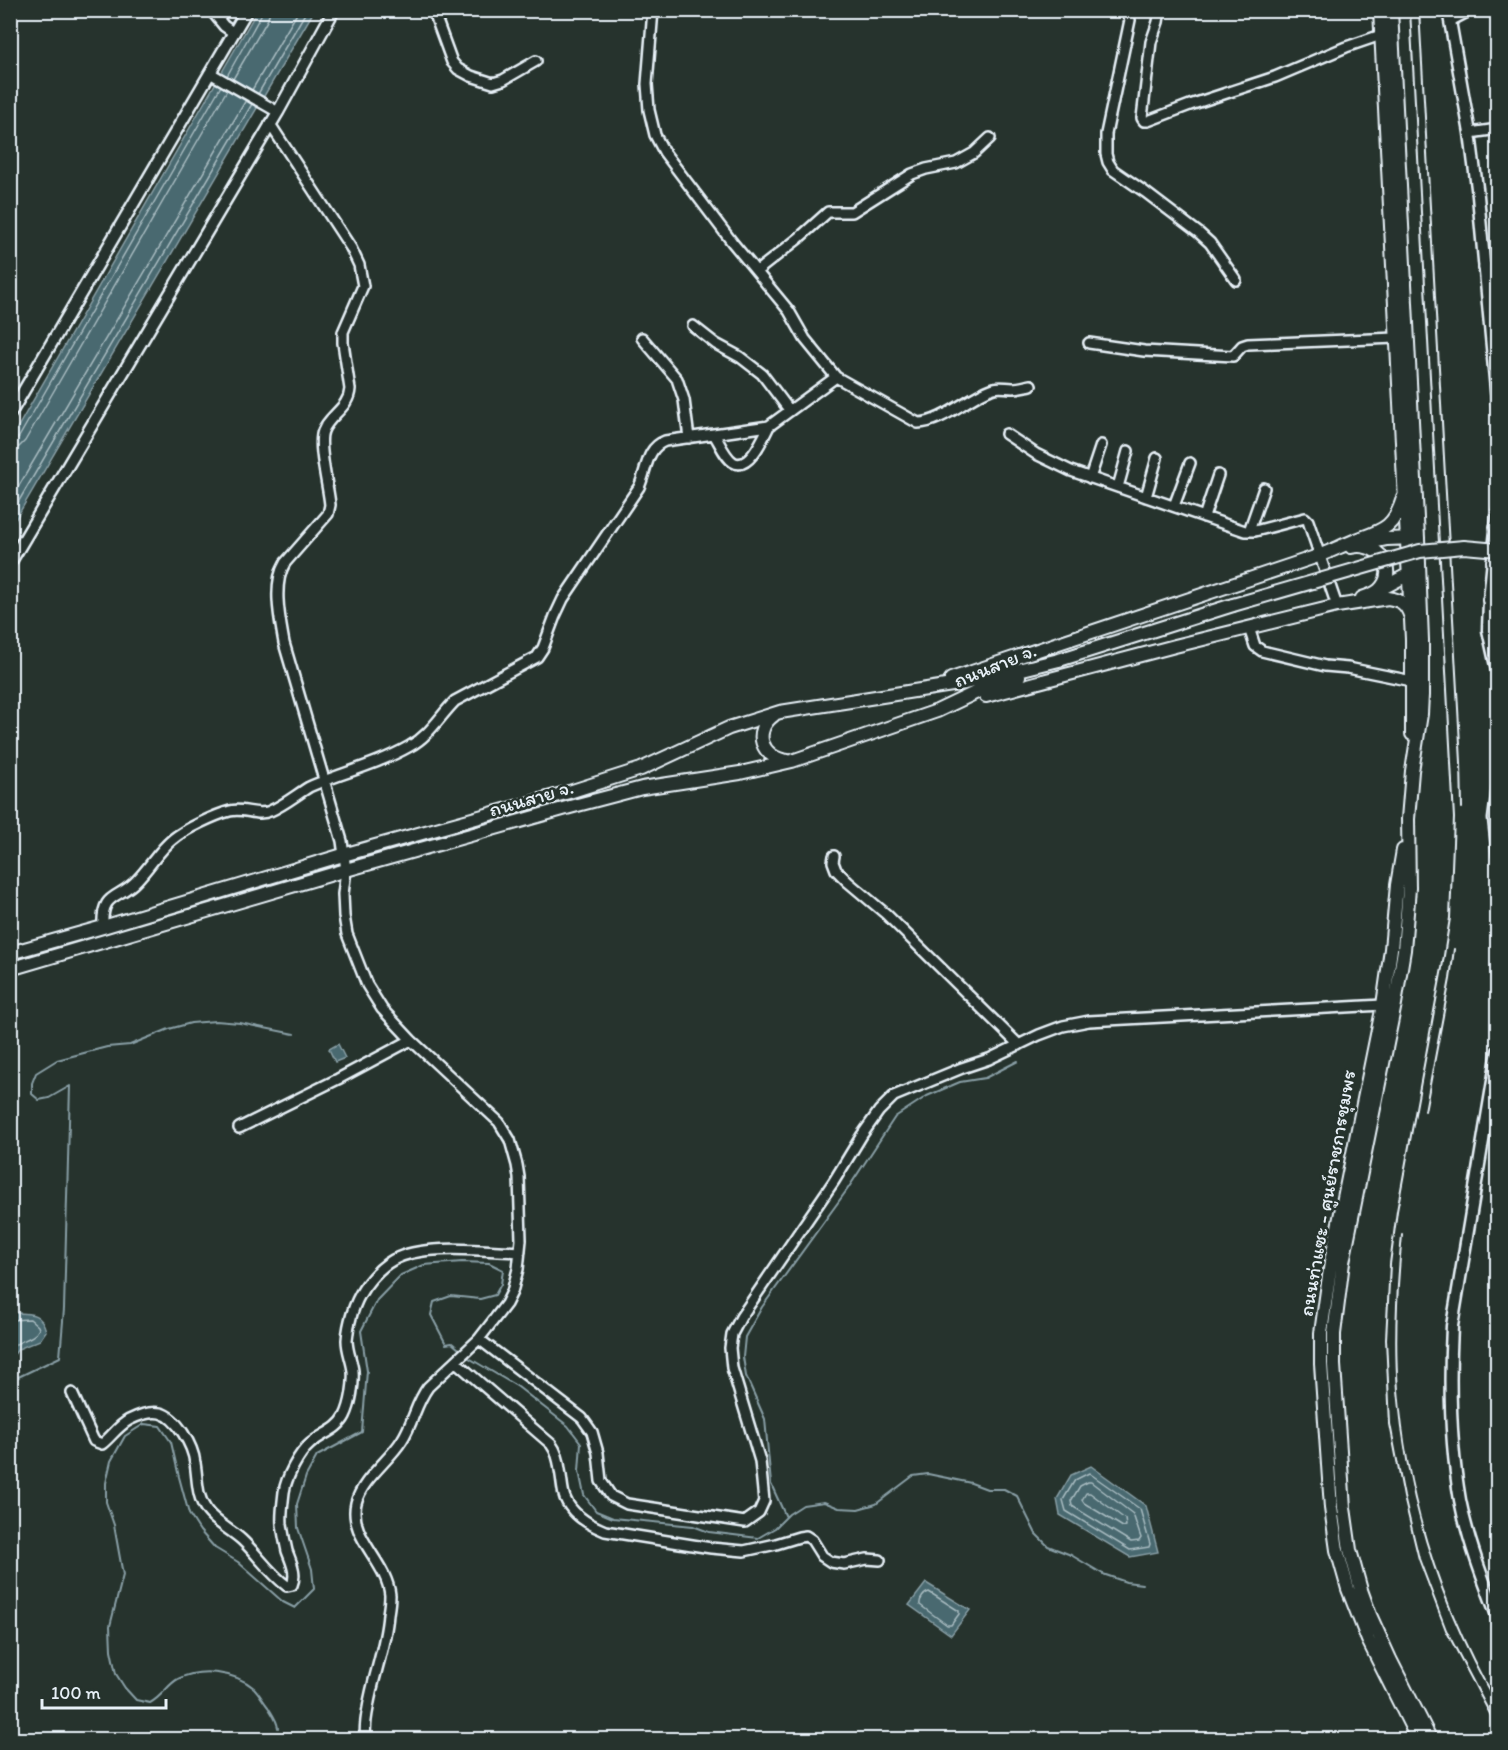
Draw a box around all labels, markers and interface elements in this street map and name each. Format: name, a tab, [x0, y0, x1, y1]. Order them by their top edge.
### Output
street label: ถนนสาย จ.	[950, 638, 1040, 692]
street label: ถนนสาย จ.	[486, 774, 576, 822]
street label: ถนนท่าแซะ - ศูนย์ราชการชุมพร	[1293, 1068, 1362, 1318]
scale bar	[42, 1672, 166, 1710]
text: 100 m	[51, 1682, 101, 1704]

